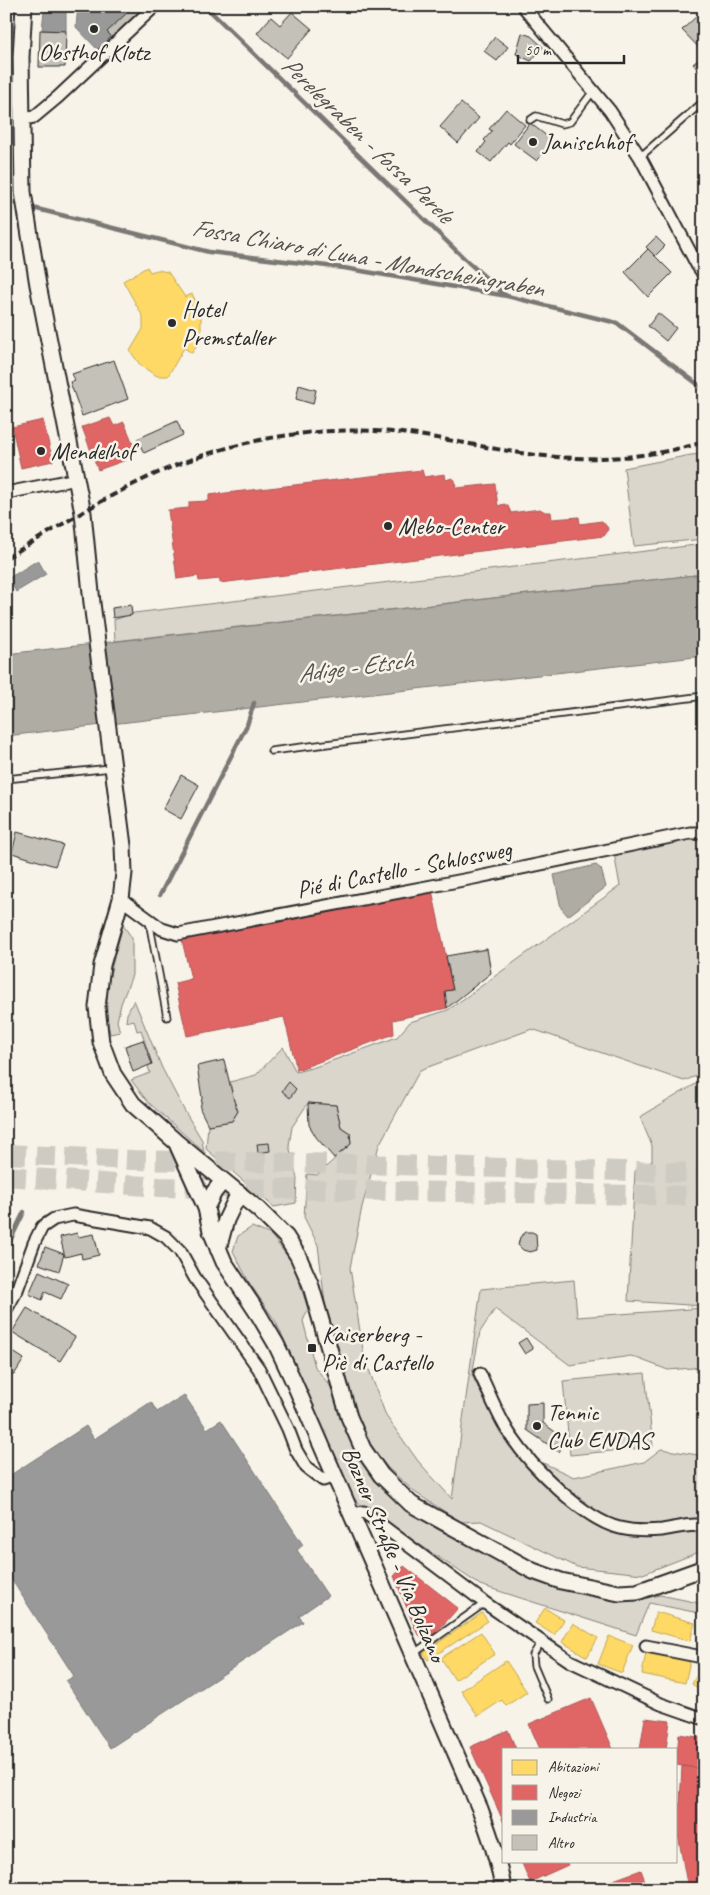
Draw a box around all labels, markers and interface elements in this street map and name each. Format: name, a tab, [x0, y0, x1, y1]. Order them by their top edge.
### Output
marker: Obsthof Klotz	[88, 23, 100, 35]
scale bar	[518, 32, 624, 64]
place label: Obsthof Klotz	[39, 37, 152, 67]
text: 50 m	[525, 41, 552, 60]
water label: Perelegraben - fossa Perele	[275, 50, 463, 233]
place label: Janischhof	[542, 127, 637, 157]
marker: Janischhof	[527, 136, 539, 148]
water label: Fossa Chiaro di Luna - Mondscheingraben	[190, 211, 548, 305]
place label: Hotel Premstaller	[182, 294, 277, 352]
marker: Hotel Premstaller	[166, 317, 178, 329]
place label: Mendelhof	[51, 436, 140, 466]
marker: Mendelhof	[35, 445, 47, 457]
place label: Mebo-Center	[398, 511, 506, 541]
marker: Mebo-Center	[382, 520, 394, 532]
water label: Adige - Etsch	[296, 644, 417, 690]
street label: Pié di Castello - Schlossweg	[294, 833, 515, 905]
place label: Kaiserberg - Piè di Castello	[322, 1319, 434, 1377]
marker: Kaiserberg - Piè di Castello	[306, 1342, 318, 1354]
place label: Tennic Club ENDAS	[547, 1397, 655, 1455]
marker: Tennic Club ENDAS	[531, 1420, 543, 1432]
street label: Bozner Straße - Via Bolzano	[335, 1442, 454, 1668]
legend	[502, 1748, 678, 1862]
text: Abitazioni	[548, 1758, 600, 1777]
text: Negozi	[548, 1784, 582, 1803]
text: Industria	[548, 1808, 598, 1827]
text: Altro	[548, 1834, 574, 1853]

